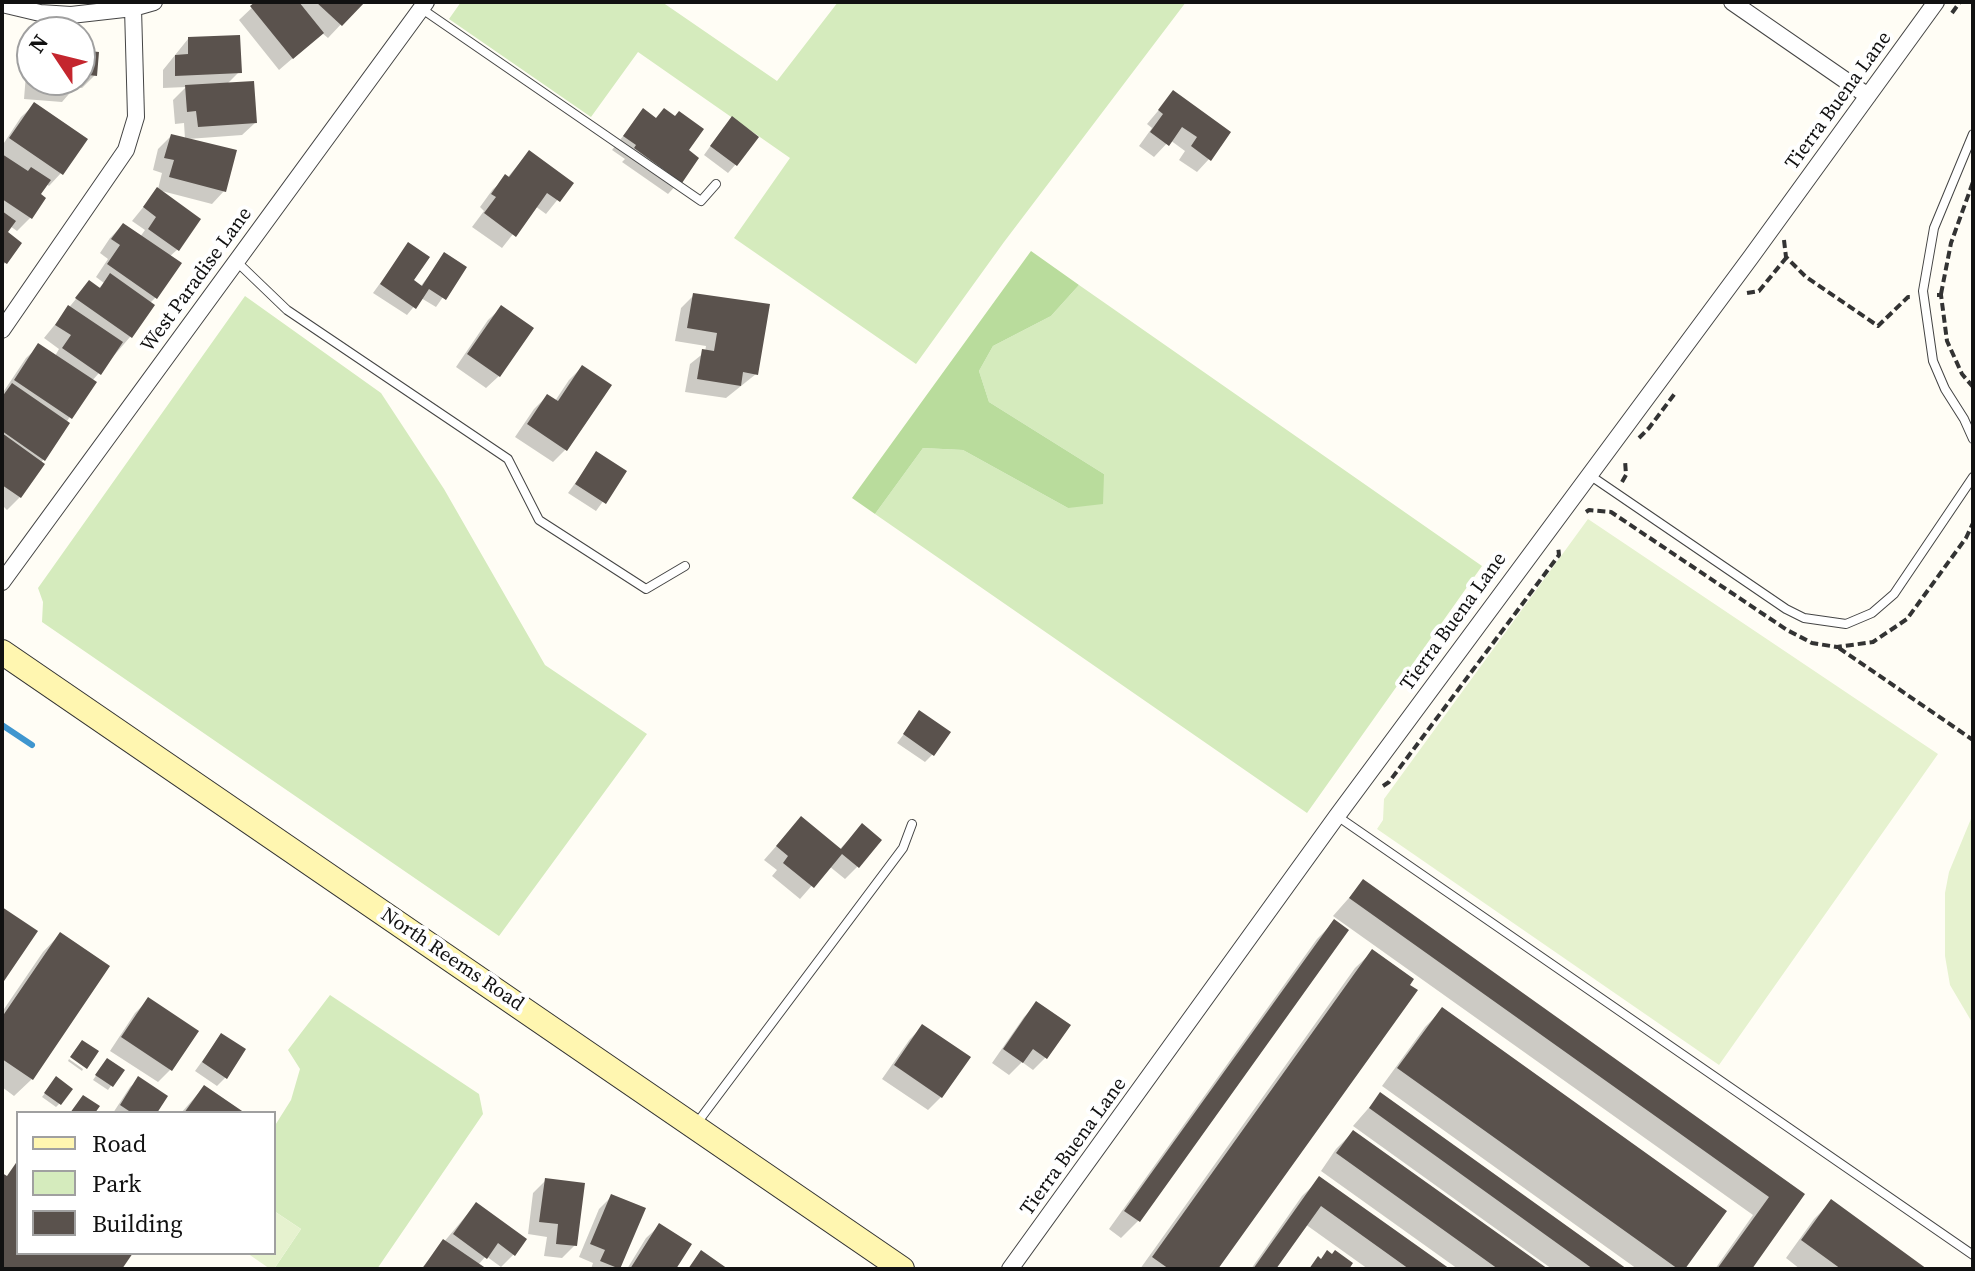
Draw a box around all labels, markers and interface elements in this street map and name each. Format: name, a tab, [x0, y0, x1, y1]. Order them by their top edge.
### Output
north arrow	[16, 16, 96, 96]
street label: Tierra Buena Lane	[1781, 27, 1897, 175]
text: N	[21, 28, 55, 59]
street label: West Paradise Lane	[136, 203, 258, 357]
street label: Tierra Buena Lane	[1396, 548, 1512, 696]
street label: North Reems Road	[376, 903, 528, 1017]
street label: Tierra Buena Lane	[1016, 1073, 1132, 1221]
legend	[16, 1111, 276, 1255]
text: Road	[92, 1127, 146, 1160]
text: Park	[92, 1167, 141, 1200]
text: Building	[92, 1207, 183, 1240]

